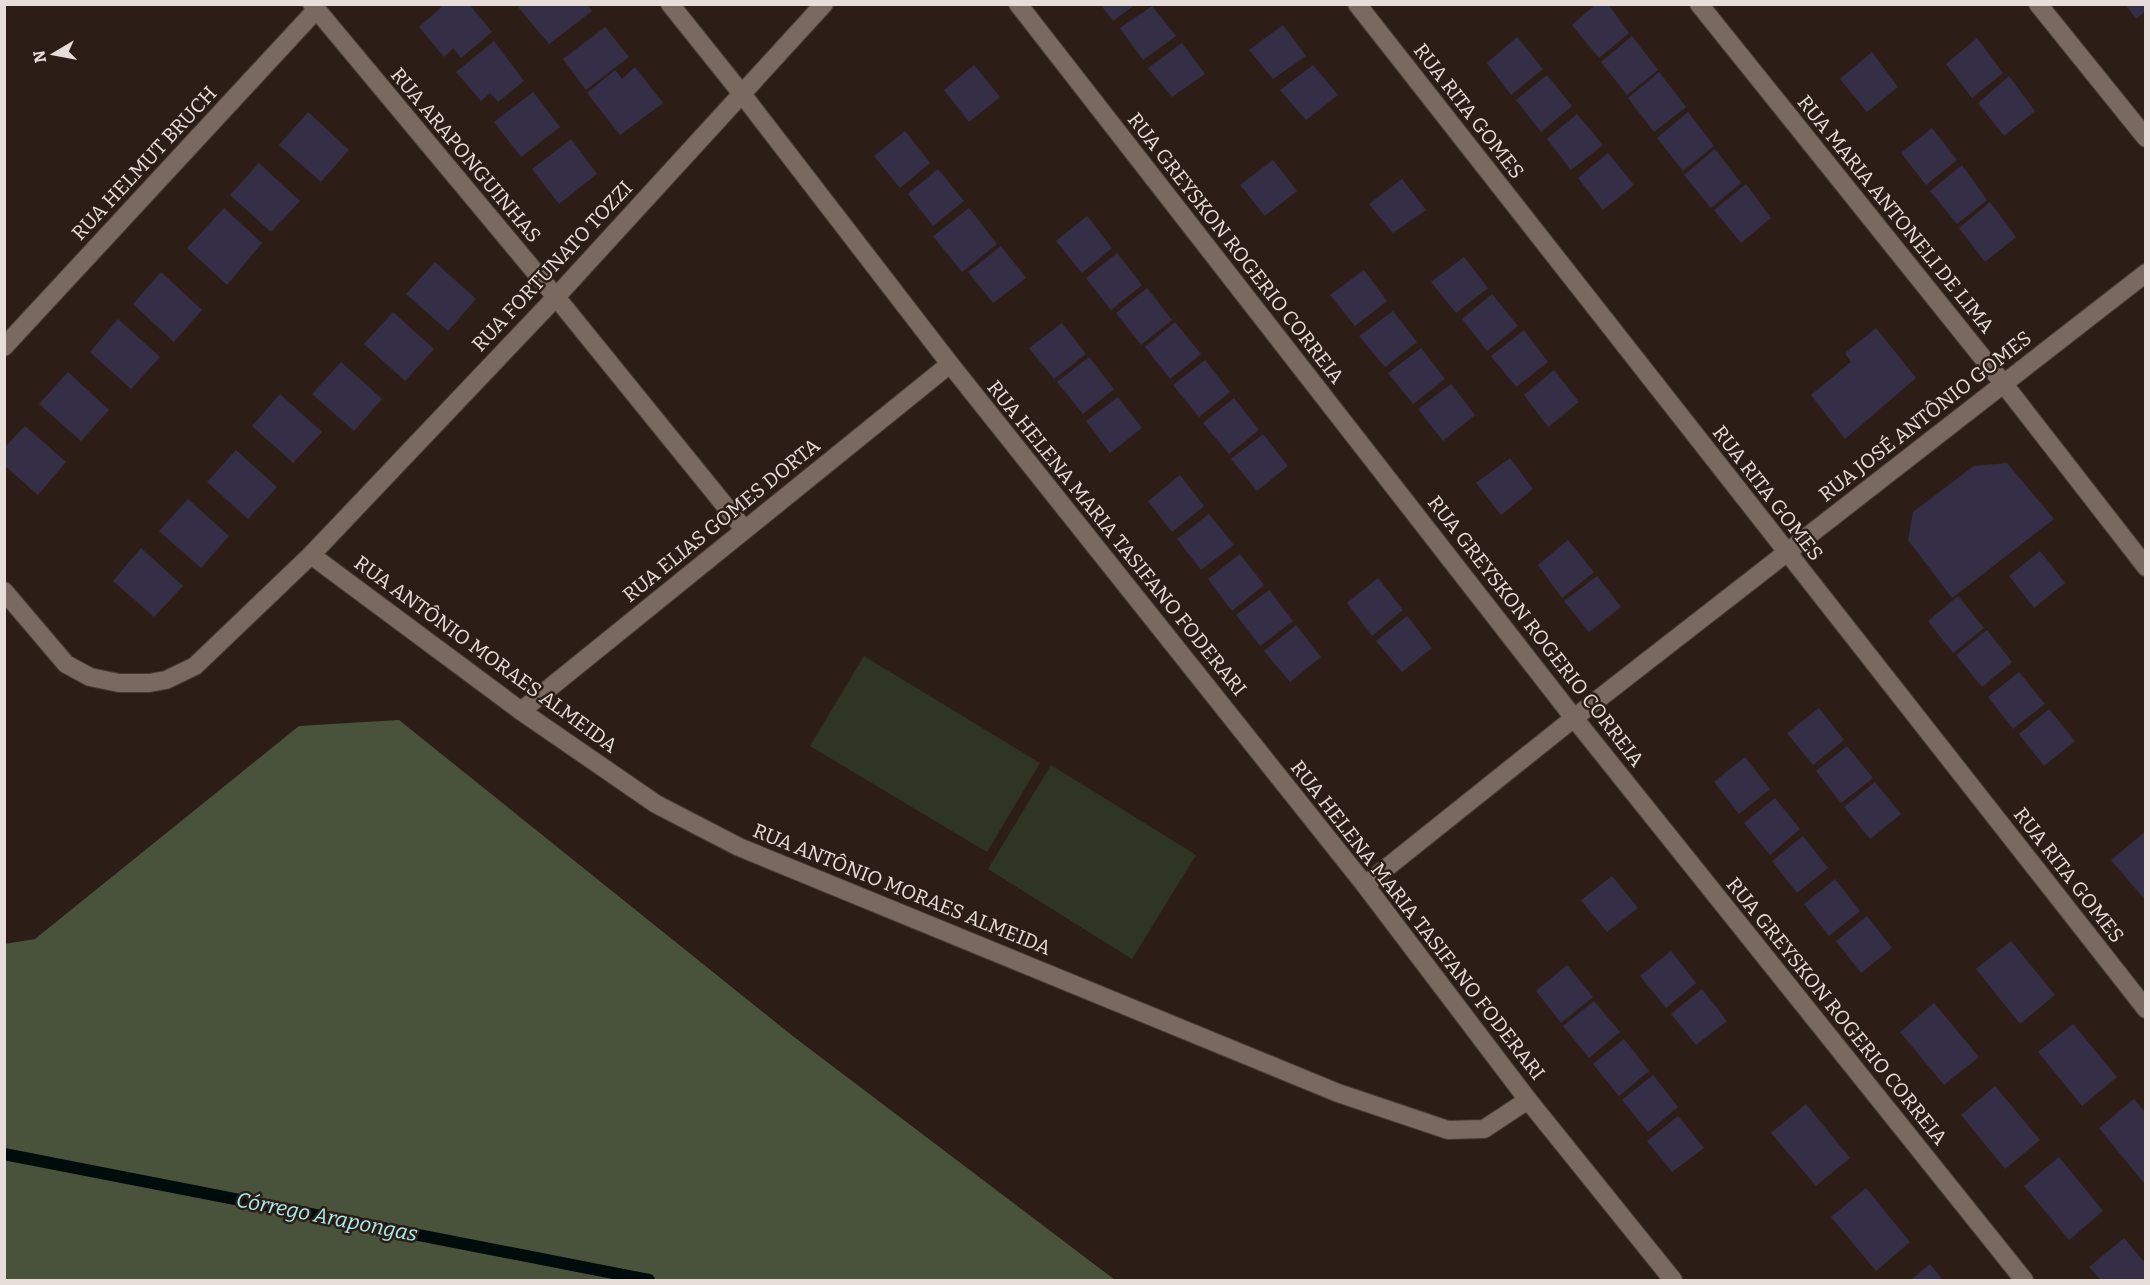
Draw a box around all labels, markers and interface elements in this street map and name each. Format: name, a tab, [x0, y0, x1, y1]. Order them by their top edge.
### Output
north arrow	[24, 24, 84, 84]
street label: RUA RITA GOMES	[1409, 39, 1529, 183]
text: N	[29, 49, 50, 64]
street label: RUA ARAPONGUINHAS	[386, 63, 546, 247]
street label: RUA HELMUT BRUCH	[67, 81, 221, 245]
street label: RUA MARIA ANTONELI DE LIMA	[1793, 90, 2000, 338]
street label: RUA GREYSKON ROGERIO CORREIA	[1123, 108, 1350, 389]
street label: RUA FORTUNATO TOZZI	[467, 176, 637, 356]
street label: RUA JOSÉ ANTÔNIO GOMES	[1814, 326, 2036, 506]
street label: RUA HELENA MARIA TASIFANO FODERARI	[982, 376, 1252, 700]
street label: RUA RITA GOMES	[1708, 421, 1828, 565]
street label: RUA ELIAS GOMES DORTA	[618, 433, 825, 607]
street label: RUA GREYSKON ROGERIO CORREIA	[1423, 491, 1650, 772]
street label: RUA ANTÔNIO MORAES ALMEIDA	[350, 550, 623, 758]
street label: RUA HELENA MARIA TASIFANO FODERARI	[1286, 756, 1550, 1084]
street label: RUA RITA GOMES	[2009, 803, 2129, 947]
street label: RUA ANTÔNIO MORAES ALMEIDA	[750, 818, 1055, 960]
street label: RUA GREYSKON ROGERIO CORREIA	[1722, 873, 1953, 1150]
water label: Córrego Arapongas	[234, 1187, 420, 1247]

